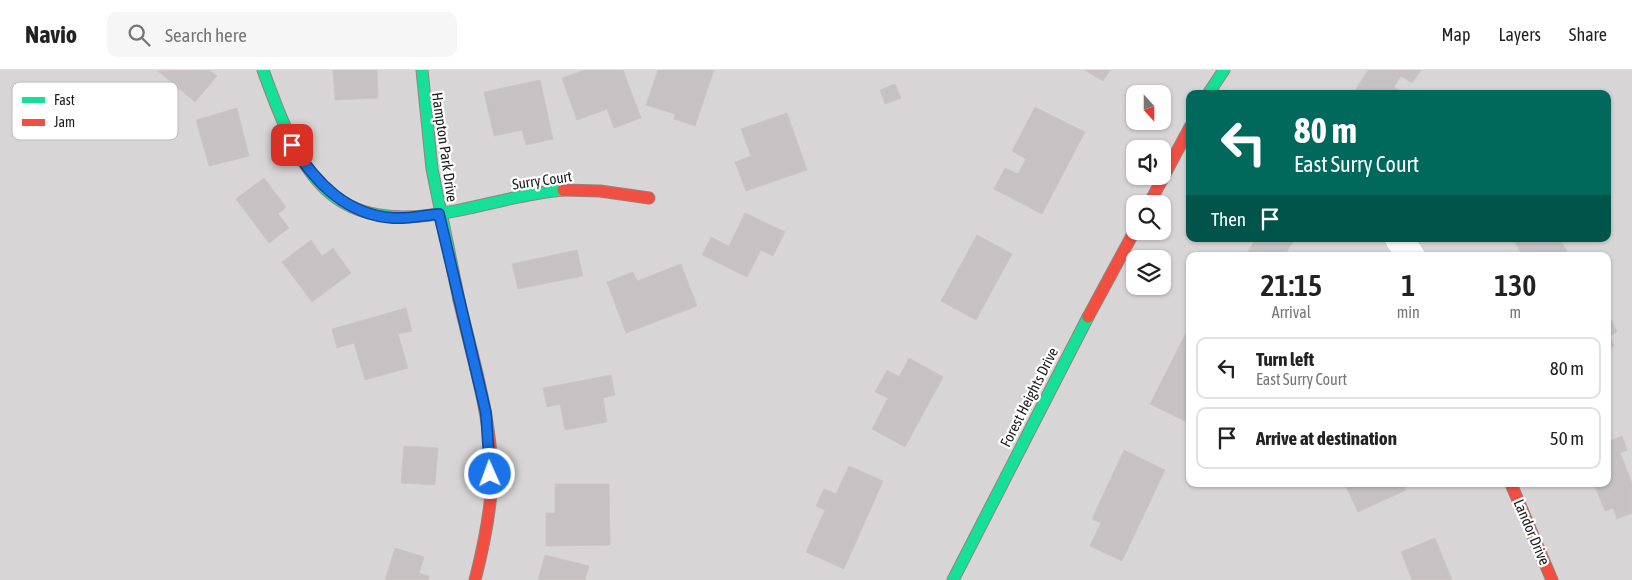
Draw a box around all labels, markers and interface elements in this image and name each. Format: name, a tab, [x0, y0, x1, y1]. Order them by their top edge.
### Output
search box	[107, 12, 457, 57]
text: Navio	[25, 21, 77, 48]
icon: search	[125, 21, 153, 49]
text: Search here	[165, 24, 247, 46]
text: Map	[1441, 24, 1470, 45]
text: Layers	[1498, 24, 1541, 45]
text: Share	[1569, 24, 1607, 45]
legend	[12, 82, 178, 140]
north arrow	[1126, 85, 1171, 130]
map controls	[1126, 85, 1171, 295]
street label: Hampton Park Drive	[429, 91, 461, 203]
text: Fast	[54, 92, 75, 108]
icon: left	[1211, 110, 1276, 175]
text: 80 m	[1294, 110, 1357, 150]
text: Jam	[54, 114, 75, 130]
pin	[271, 124, 313, 166]
icon: arrive	[278, 131, 306, 159]
button: sound	[1126, 140, 1171, 185]
text: East Surry Court	[1294, 151, 1419, 177]
street label: Surry Court	[511, 167, 573, 193]
button: search	[1126, 195, 1171, 240]
icon: arrive	[1256, 205, 1284, 233]
text: Then	[1211, 208, 1246, 230]
button: layers	[1126, 250, 1171, 295]
text: 21:15	[1260, 268, 1322, 302]
text: 1	[1401, 268, 1415, 302]
text: 130	[1494, 268, 1536, 302]
text: Arrival	[1272, 303, 1311, 321]
text: min	[1397, 303, 1420, 321]
text: m	[1510, 303, 1521, 321]
street label: Forest Heights Drive	[997, 344, 1061, 450]
text: Turn left	[1256, 348, 1314, 370]
icon: left	[1213, 354, 1241, 382]
text: 80 m	[1550, 357, 1584, 379]
text: East Surry Court	[1256, 370, 1347, 388]
icon: arrive	[1213, 424, 1241, 452]
text: Arrive at destination	[1256, 427, 1397, 449]
text: 50 m	[1550, 427, 1584, 449]
position arrow	[463, 447, 515, 499]
street label: Landor Drive	[1511, 497, 1554, 568]

